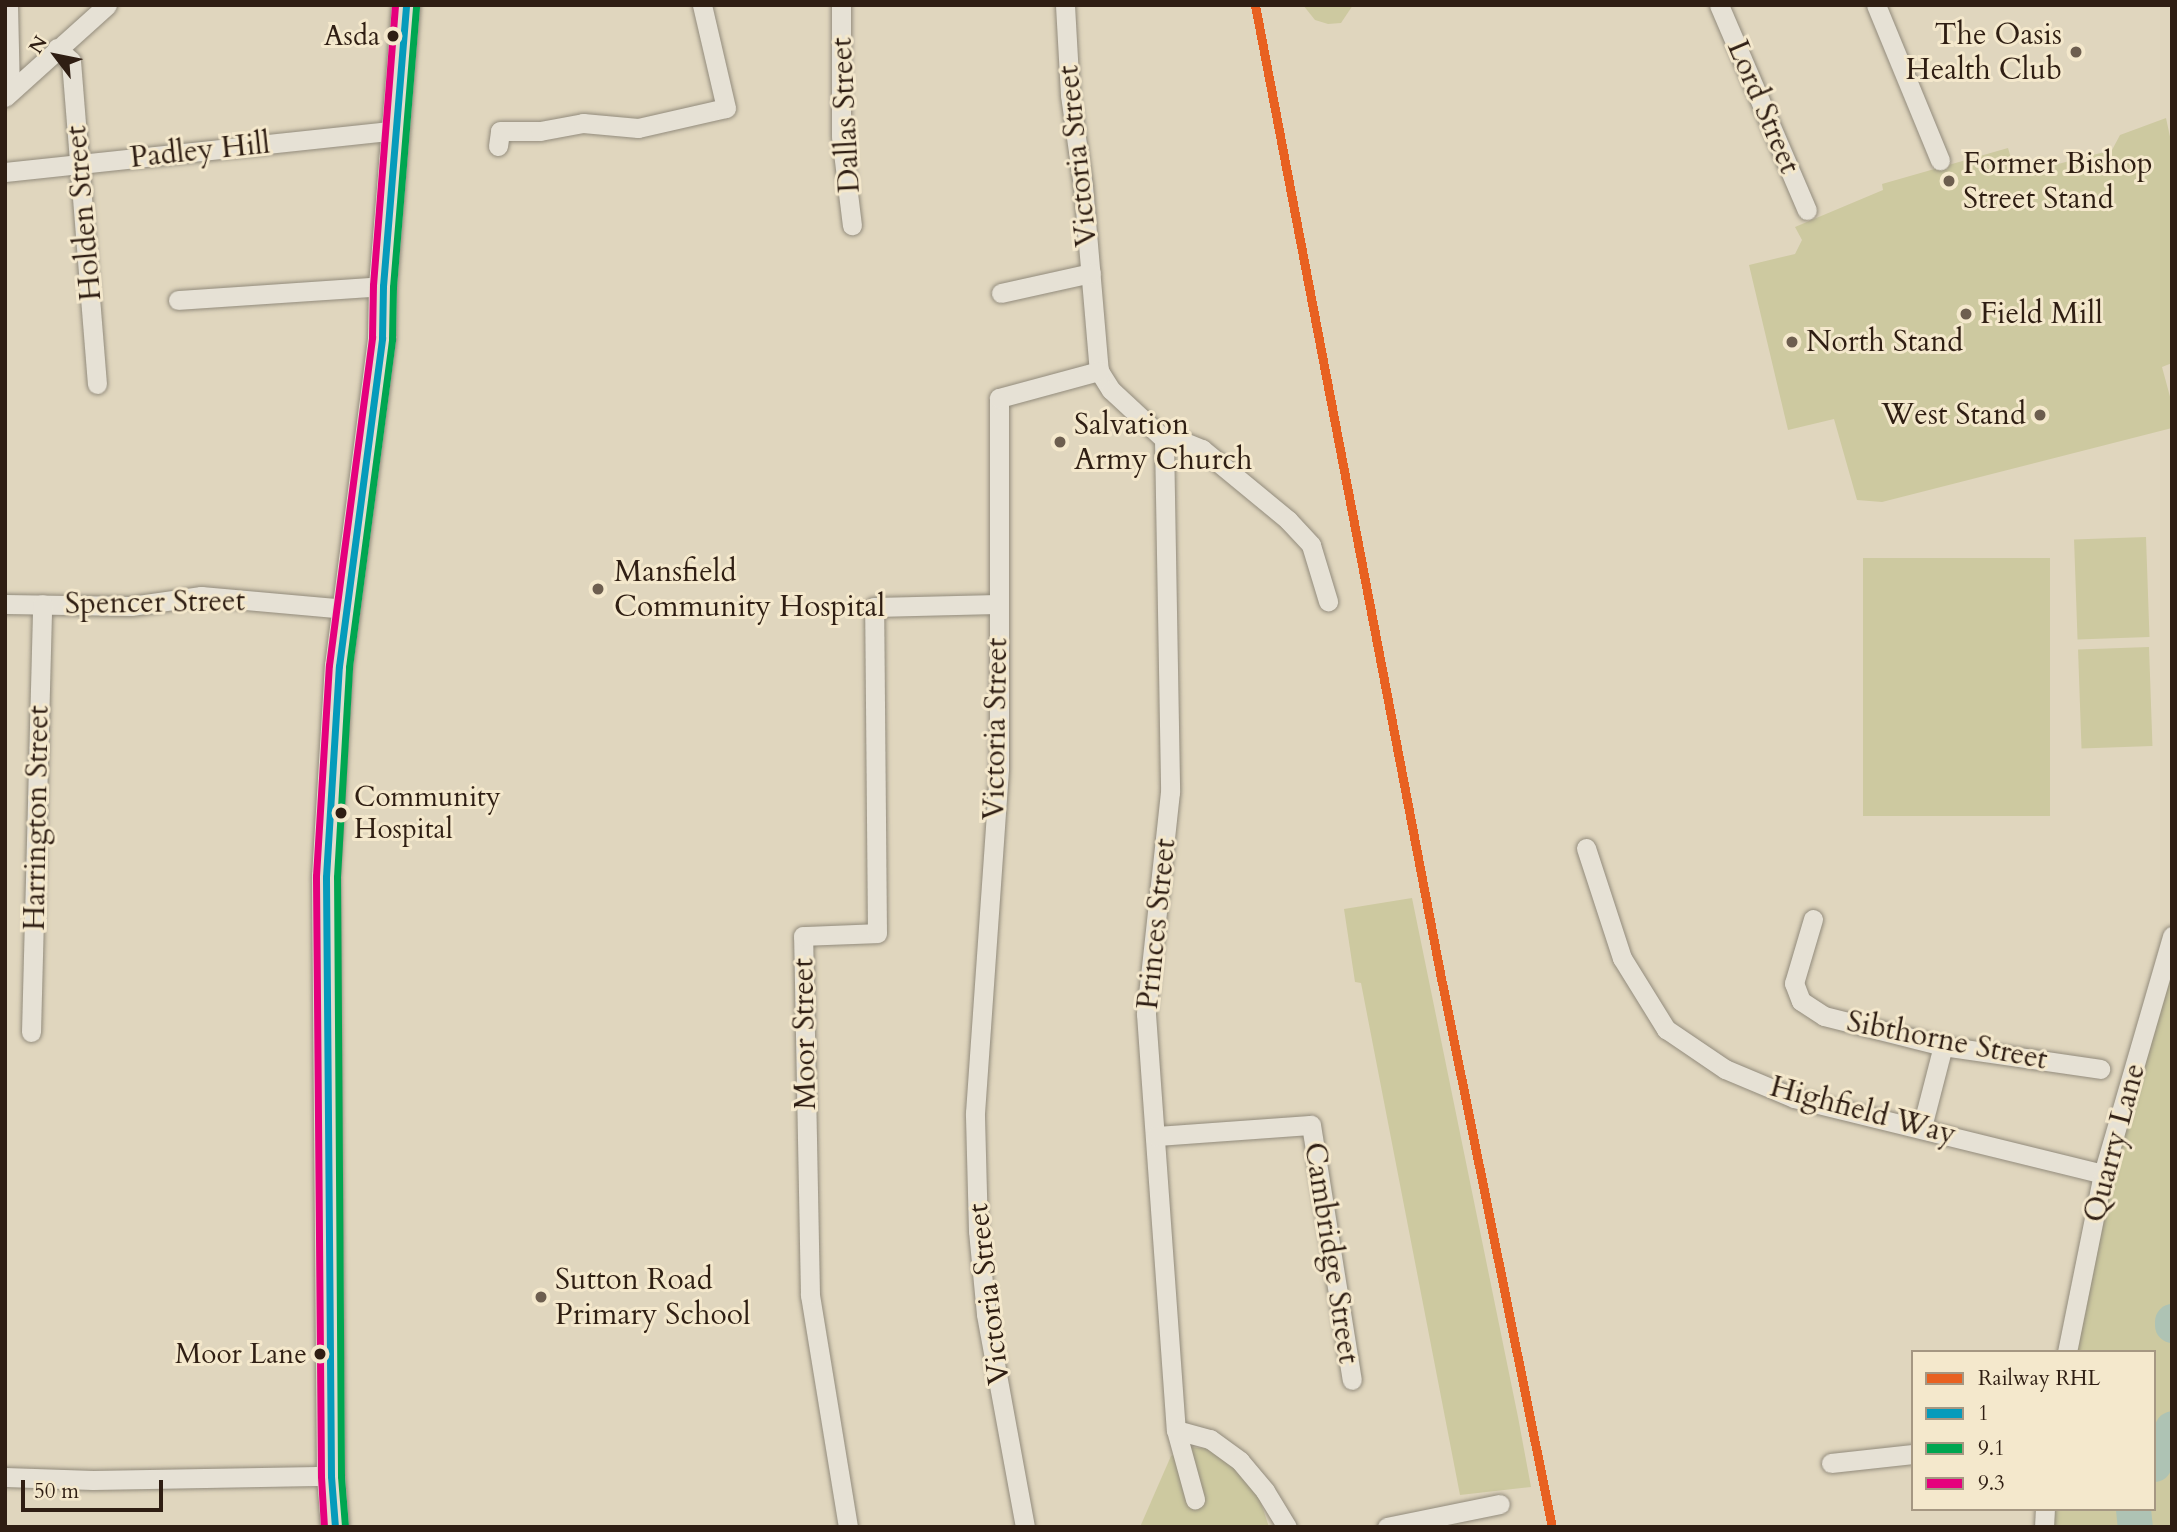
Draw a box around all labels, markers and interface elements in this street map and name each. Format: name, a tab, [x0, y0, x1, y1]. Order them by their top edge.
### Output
place label: The Oasis Health Club	[1906, 17, 2062, 88]
place label: Asda	[324, 19, 380, 53]
north arrow	[21, 21, 91, 91]
marker: Asda	[386, 29, 400, 43]
text: N	[23, 31, 54, 59]
street label: Lord Street	[1719, 35, 1807, 179]
street label: Dallas Street	[824, 36, 868, 194]
marker: The Oasis Health Club	[2068, 44, 2084, 60]
street label: Victoria Street	[1051, 63, 1105, 249]
street label: Holden Street	[58, 124, 110, 302]
street label: Padley Hill	[128, 126, 272, 176]
place label: Former Bishop Street Stand	[1963, 146, 2153, 216]
marker: Former Bishop Street Stand	[1941, 173, 1957, 189]
place label: Field Mill	[1980, 296, 2103, 332]
marker: Field Mill	[1958, 306, 1974, 322]
place label: North Stand	[1806, 324, 1963, 360]
marker: North Stand	[1784, 334, 1800, 350]
place label: West Stand	[1881, 397, 2026, 433]
place label: Salvation Army Church	[1074, 407, 1253, 477]
marker: West Stand	[2032, 407, 2048, 423]
marker: Salvation Army Church	[1052, 434, 1068, 450]
place label: Mansfield Community Hospital	[614, 554, 885, 624]
marker: Mansfield Community Hospital	[588, 579, 608, 599]
street label: Spencer Street	[65, 583, 245, 623]
street label: Victoria Street	[976, 637, 1016, 821]
street label: Harrington Street	[17, 705, 57, 931]
place label: Community Hospital	[354, 780, 501, 846]
marker: Community Hospital	[334, 806, 348, 820]
street label: Princes Street	[1130, 837, 1184, 1011]
street label: Moor Street	[786, 958, 824, 1110]
street label: Sibthorne Street	[1844, 1004, 2050, 1078]
street label: Quarry Lane	[2077, 1060, 2153, 1226]
street label: Highfield Way	[1766, 1069, 1960, 1153]
street label: Cambridge Street	[1296, 1140, 1366, 1366]
street label: Victoria Street	[960, 1201, 1018, 1387]
place label: Sutton Road Primary School	[555, 1262, 751, 1332]
marker: Sutton Road Primary School	[533, 1289, 549, 1305]
place label: Moor Lane	[175, 1337, 307, 1371]
marker: Moor Lane	[313, 1347, 327, 1361]
legend	[1911, 1350, 2156, 1511]
text: Railway RHL	[1978, 1364, 2100, 1393]
text: 1	[1978, 1399, 1989, 1428]
text: 9.1	[1978, 1434, 2005, 1463]
scale bar	[24, 1466, 166, 1510]
text: 9.3	[1978, 1469, 2005, 1498]
text: 50 m	[34, 1477, 79, 1506]

